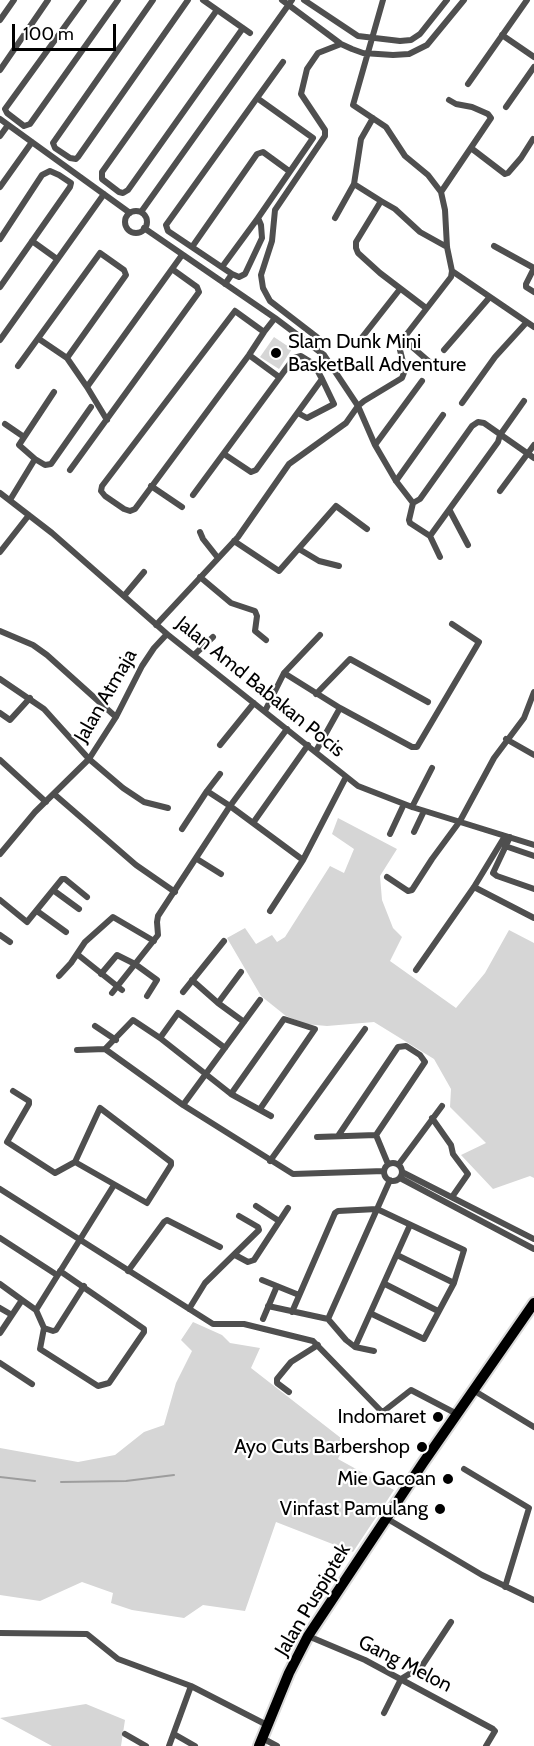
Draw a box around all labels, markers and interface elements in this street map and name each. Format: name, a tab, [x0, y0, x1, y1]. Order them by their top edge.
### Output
scale bar	[15, 12, 118, 50]
text: 100 m	[23, 23, 74, 45]
place label: Slam Dunk Mini BasketBall Adventure	[288, 330, 466, 377]
marker: Slam Dunk Mini BasketBall Adventure	[269, 346, 283, 360]
street label: Jalan Amd Babakan Pocis	[171, 612, 349, 762]
street label: Jalan Atmaja	[70, 645, 142, 747]
place label: Indomaret	[338, 1405, 426, 1429]
marker: Indomaret	[431, 1410, 445, 1424]
place label: Ayo Cuts Barbershop	[234, 1435, 410, 1459]
marker: Ayo Cuts Barbershop	[415, 1440, 429, 1454]
place label: Mie Gacoan	[337, 1467, 436, 1491]
marker: Mie Gacoan	[441, 1472, 455, 1486]
place label: Vinfast Pamulang	[280, 1497, 428, 1521]
marker: Vinfast Pamulang	[433, 1502, 447, 1516]
street label: Jalan Puspiptek	[270, 1539, 356, 1661]
street label: Gang Melon	[354, 1630, 456, 1698]

